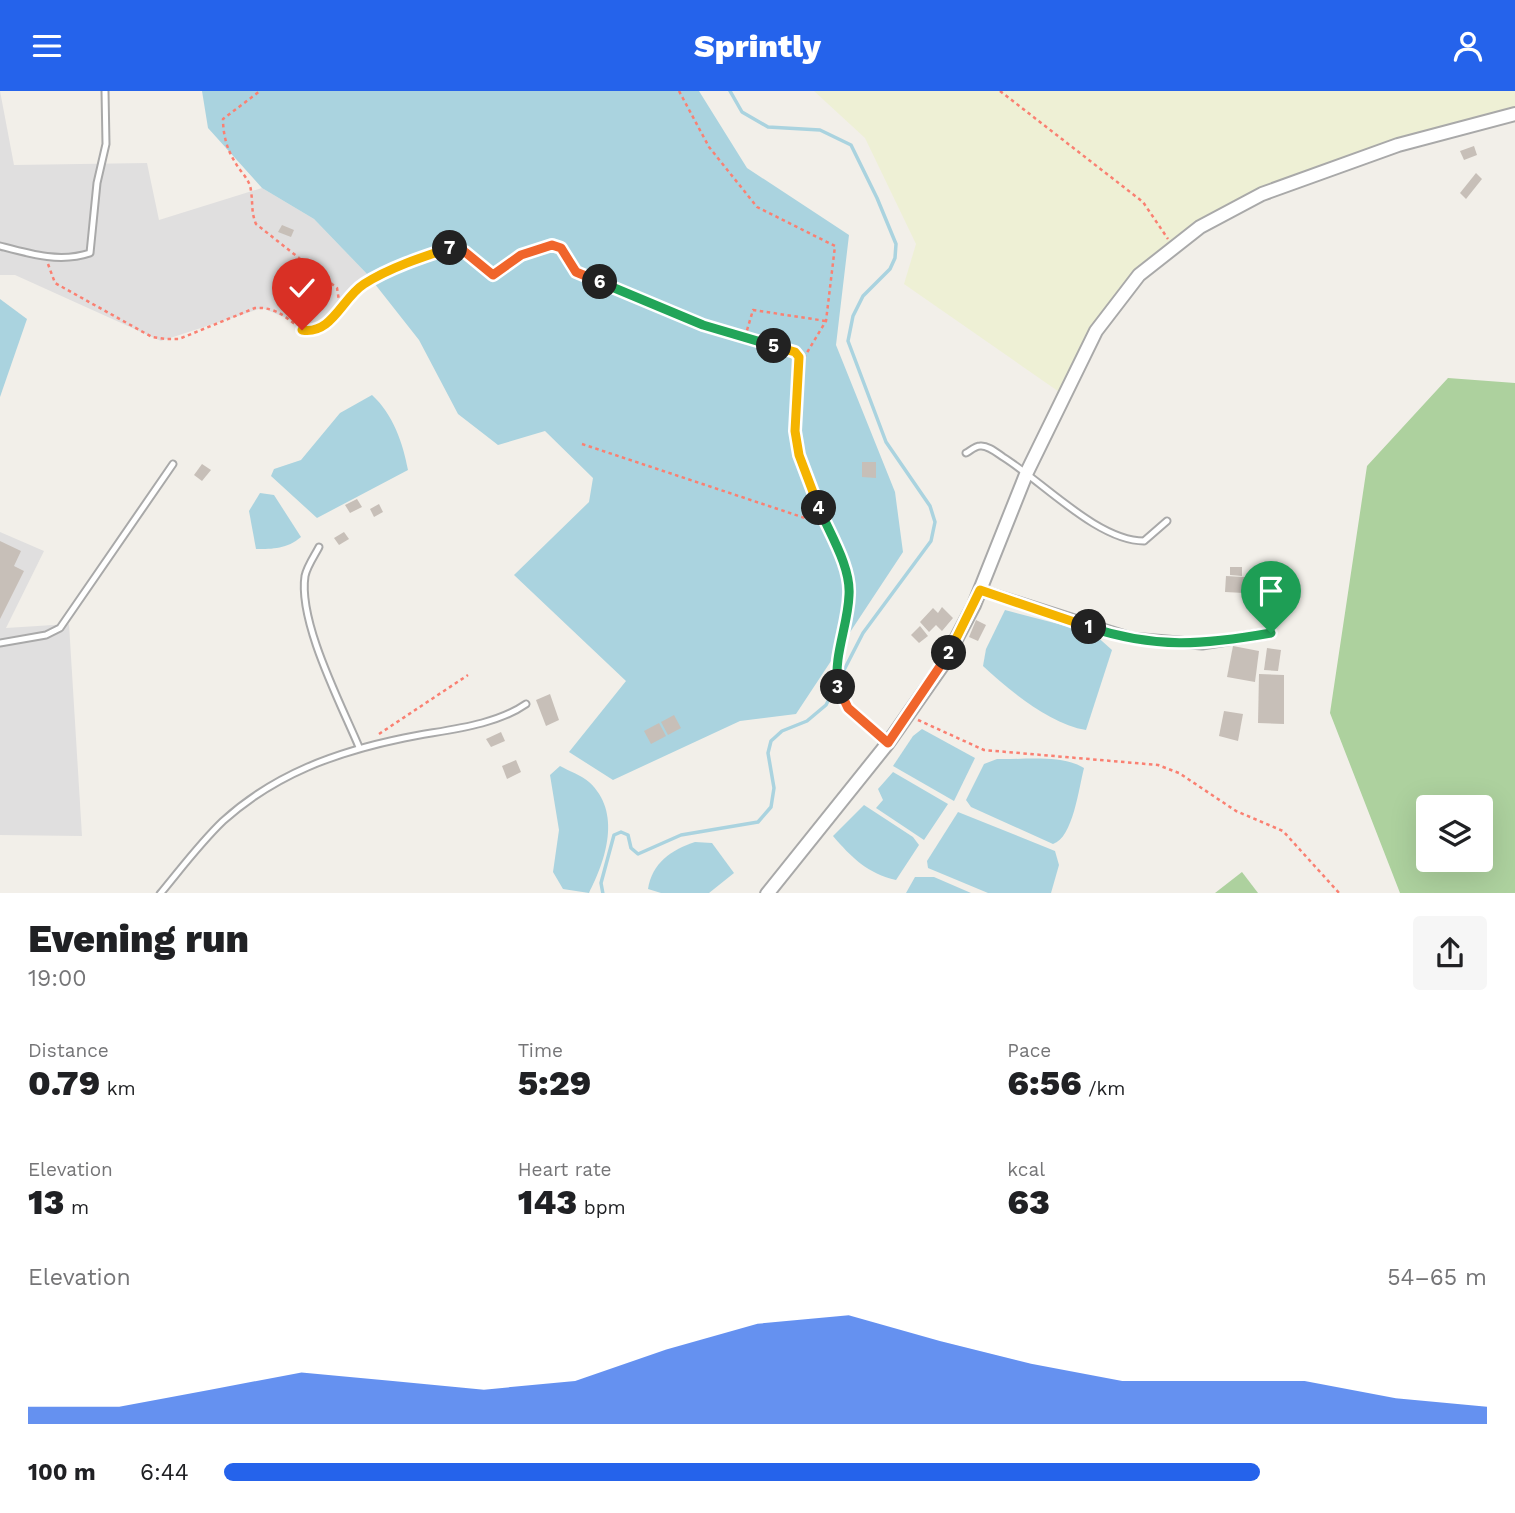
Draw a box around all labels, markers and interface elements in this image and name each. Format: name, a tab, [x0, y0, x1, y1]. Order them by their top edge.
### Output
icon: menu	[28, 27, 66, 65]
text: Sprintly	[694, 27, 821, 65]
icon: person	[1449, 27, 1487, 65]
pin: 7	[433, 231, 468, 265]
text: 7	[444, 236, 455, 259]
pin	[272, 258, 332, 330]
pin: 6	[582, 265, 618, 299]
icon: check	[283, 269, 321, 307]
text: 6	[594, 270, 605, 293]
pin: 5	[756, 329, 792, 363]
text: 5	[768, 334, 779, 357]
pin: 4	[802, 491, 836, 525]
text: 4	[812, 496, 825, 519]
pin	[1241, 561, 1301, 633]
icon: arrive	[1252, 572, 1290, 610]
pin: 1	[1072, 609, 1106, 645]
text: 1	[1084, 615, 1093, 638]
pin: 2	[932, 635, 967, 671]
text: 2	[943, 641, 954, 664]
pin: 3	[820, 669, 856, 705]
text: 3	[832, 675, 843, 698]
map controls	[1416, 795, 1493, 872]
button: layers	[1416, 795, 1493, 872]
button: share	[1413, 916, 1487, 990]
text: Evening run	[28, 917, 249, 961]
text: 19:00	[28, 965, 87, 992]
text: Distance	[28, 1039, 109, 1062]
text: Time	[518, 1039, 563, 1062]
text: Pace	[1007, 1039, 1051, 1062]
text: 0.79	[28, 1062, 100, 1104]
text: 5:29	[518, 1062, 591, 1104]
text: 6:56	[1007, 1062, 1082, 1104]
text: km	[100, 1077, 136, 1100]
text: /km	[1082, 1077, 1125, 1100]
text: Elevation	[28, 1158, 113, 1181]
text: Heart rate	[518, 1158, 612, 1181]
text: kcal	[1007, 1158, 1045, 1181]
text: 13	[28, 1181, 65, 1223]
text: 143	[518, 1181, 577, 1223]
text: 63	[1007, 1181, 1050, 1223]
text: m	[65, 1196, 89, 1219]
text: bpm	[577, 1196, 626, 1219]
text: Elevation	[28, 1264, 131, 1291]
text: 54–65 m	[1387, 1264, 1487, 1291]
text: 100 m	[28, 1459, 96, 1486]
text: 6:44	[140, 1459, 189, 1486]

